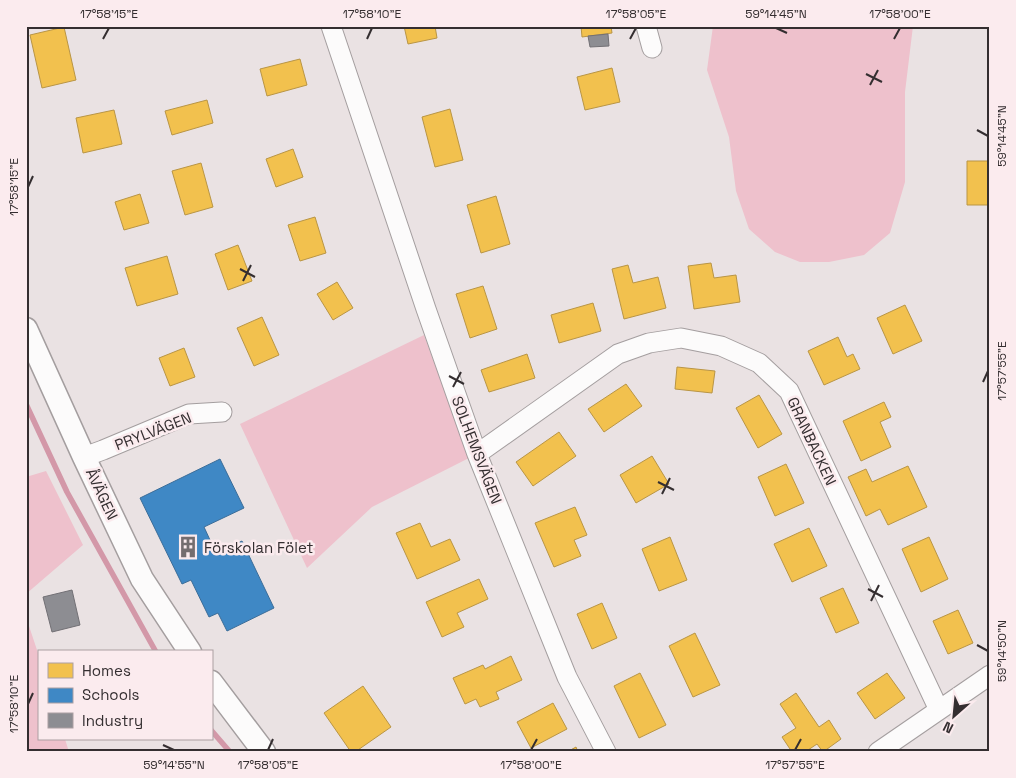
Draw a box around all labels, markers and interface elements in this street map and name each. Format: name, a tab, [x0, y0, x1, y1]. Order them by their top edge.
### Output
text: 17°58'15"E	[80, 6, 138, 22]
text: 17°58'10"E	[343, 6, 402, 22]
text: 17°58'05"E	[606, 6, 667, 22]
text: 59°14'45"N	[745, 6, 807, 22]
text: 17°58'00"E	[869, 6, 931, 22]
text: 59°14'45"N	[994, 105, 1010, 167]
text: 17°58'15"E	[6, 158, 22, 216]
text: 17°57'55"E	[994, 341, 1010, 401]
street label: SOLHEMSVÄGEN	[448, 393, 506, 507]
street label: GRANBACKEN	[783, 394, 841, 488]
street label: PRYLVÄGEN	[112, 408, 194, 454]
street label: ÅVÄGEN	[82, 465, 122, 523]
building icon: Förskolan Fölet	[175, 534, 201, 560]
place label: Förskolan Fölet	[204, 538, 314, 557]
text: 59°14'50"N	[994, 620, 1010, 682]
legend	[38, 650, 212, 740]
text: Homes	[82, 661, 131, 680]
text: 17°58'10"E	[6, 674, 22, 733]
text: Schools	[82, 685, 140, 704]
north arrow	[928, 690, 978, 740]
text: Industry	[82, 711, 143, 730]
text: N	[940, 717, 956, 738]
text: 59°14'55"N	[143, 757, 205, 773]
text: 17°58'05"E	[238, 757, 299, 773]
text: 17°58'00"E	[500, 757, 562, 773]
text: 17°57'55"E	[765, 757, 825, 773]

